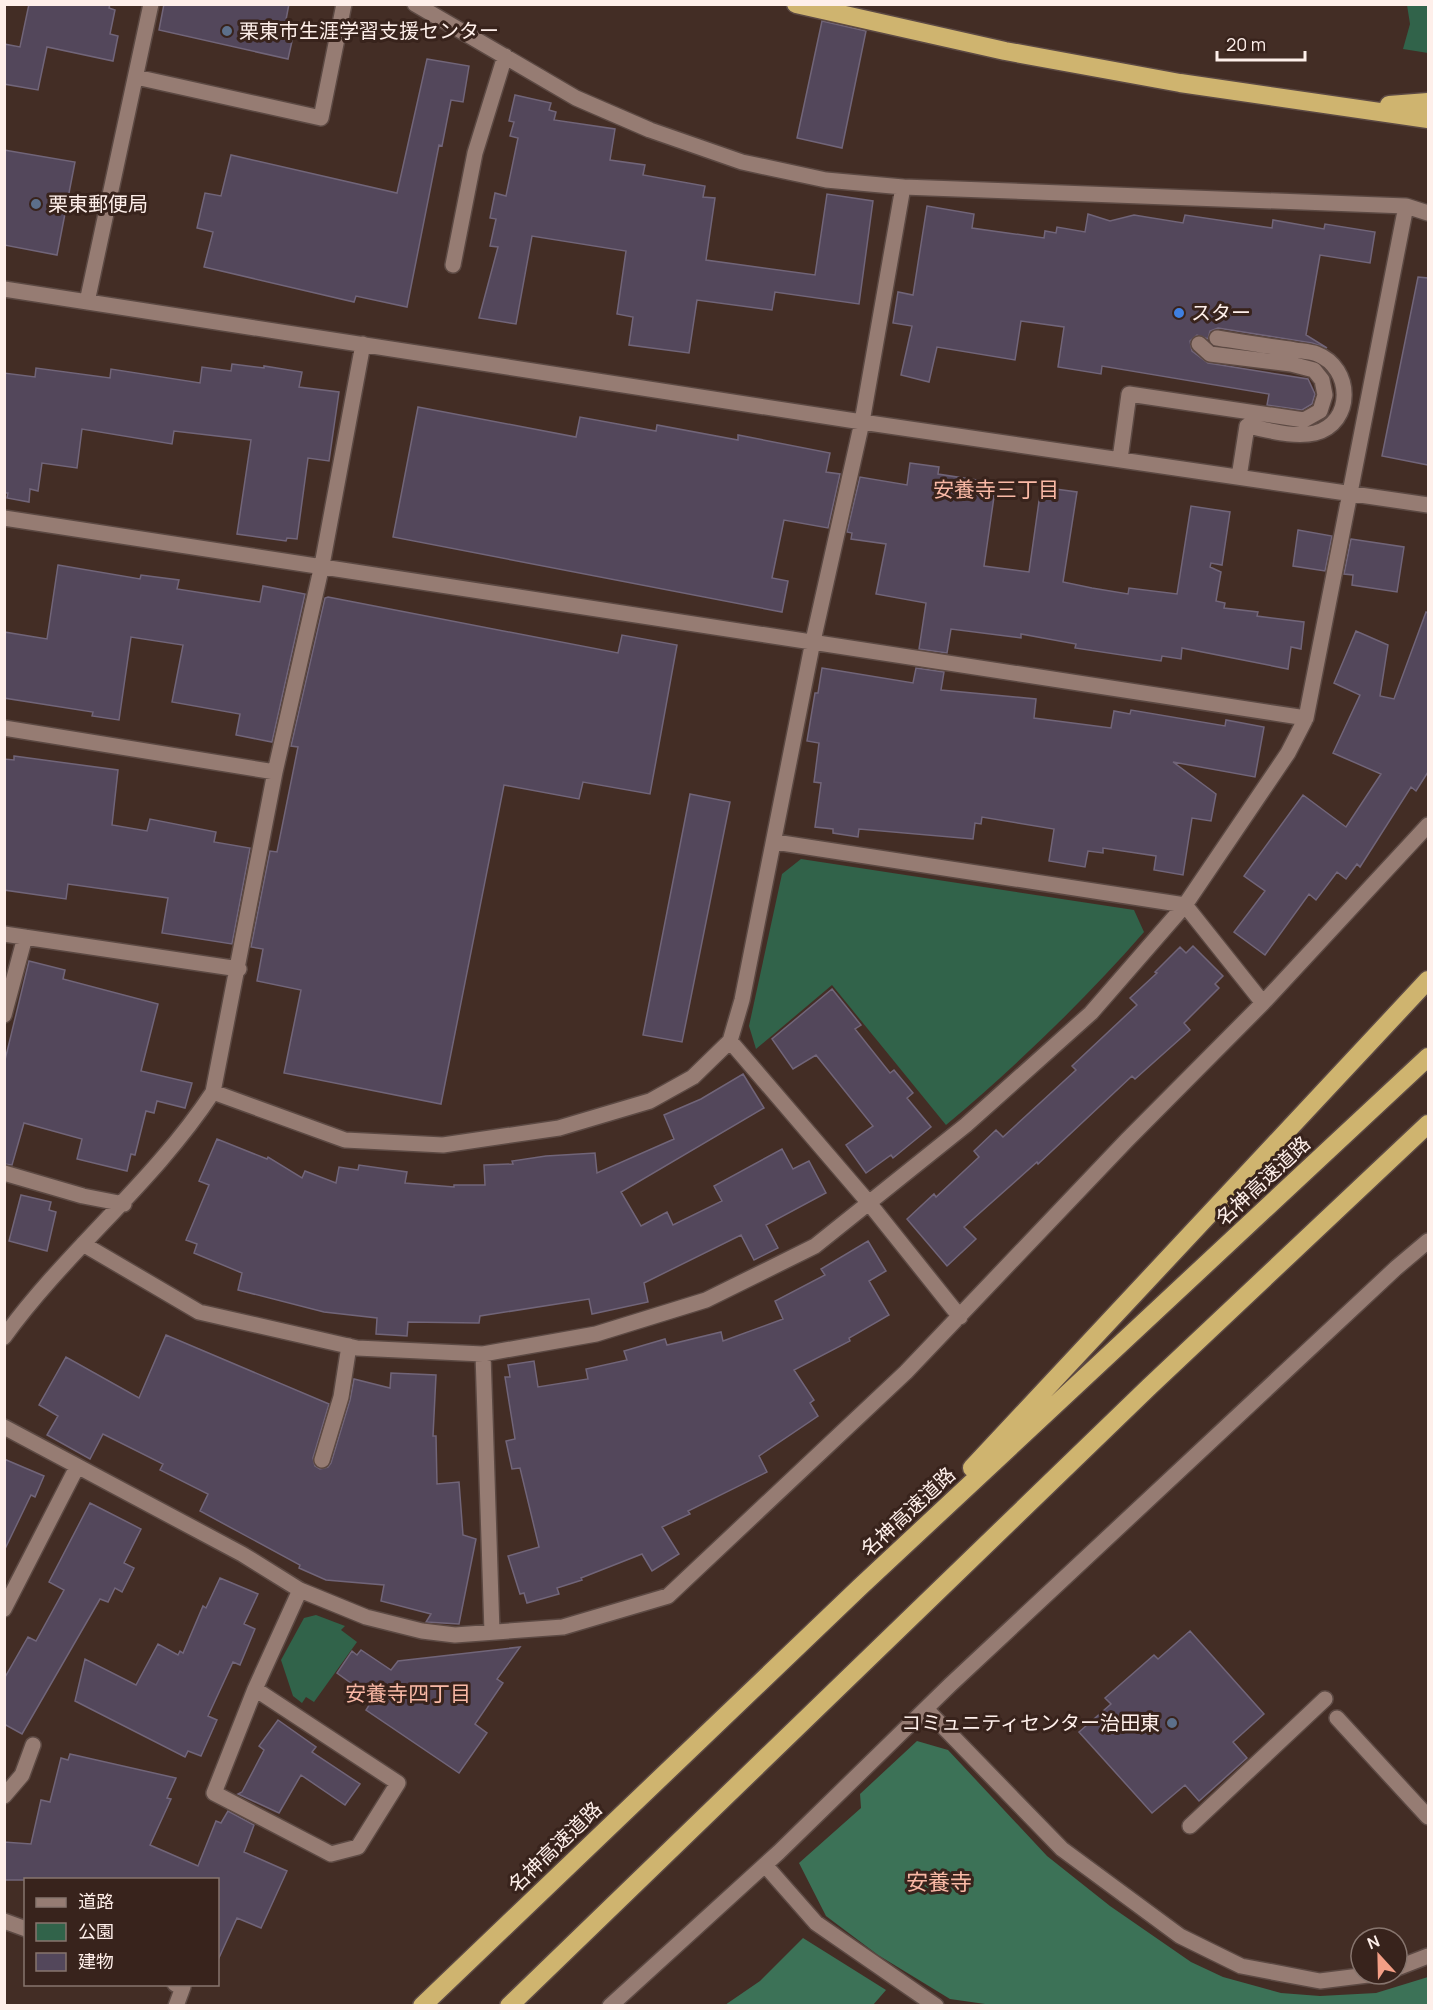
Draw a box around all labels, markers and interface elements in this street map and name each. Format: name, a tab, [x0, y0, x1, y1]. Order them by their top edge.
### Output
place label: 栗東市生涯学習支援センター	[239, 17, 499, 44]
marker: 栗東市生涯学習支援センター	[220, 24, 234, 38]
scale bar	[1217, 24, 1306, 62]
text: 20 m	[1226, 32, 1266, 56]
place label: 栗東郵便局	[48, 190, 148, 217]
marker: 栗東郵便局	[29, 197, 43, 211]
place label: スター	[1191, 299, 1251, 326]
marker: スター	[1172, 306, 1186, 320]
district label: 安養寺三丁目	[933, 475, 1059, 503]
street label: 名神高速道路	[1210, 1130, 1316, 1231]
street label: 名神高速道路	[855, 1461, 961, 1562]
district label: 安養寺四丁目	[345, 1679, 471, 1707]
place label: コミュニティセンター治田東	[901, 1709, 1160, 1736]
marker: コミュニティセンター治田東	[1165, 1716, 1179, 1730]
street label: 名神高速道路	[502, 1795, 607, 1898]
district label: 安養寺	[906, 1867, 972, 1897]
legend	[24, 1878, 219, 1986]
text: 道路	[78, 1889, 114, 1913]
text: 公園	[78, 1919, 114, 1943]
north arrow	[1349, 1926, 1409, 1986]
text: N	[1364, 1930, 1383, 1954]
text: 建物	[78, 1949, 114, 1973]

